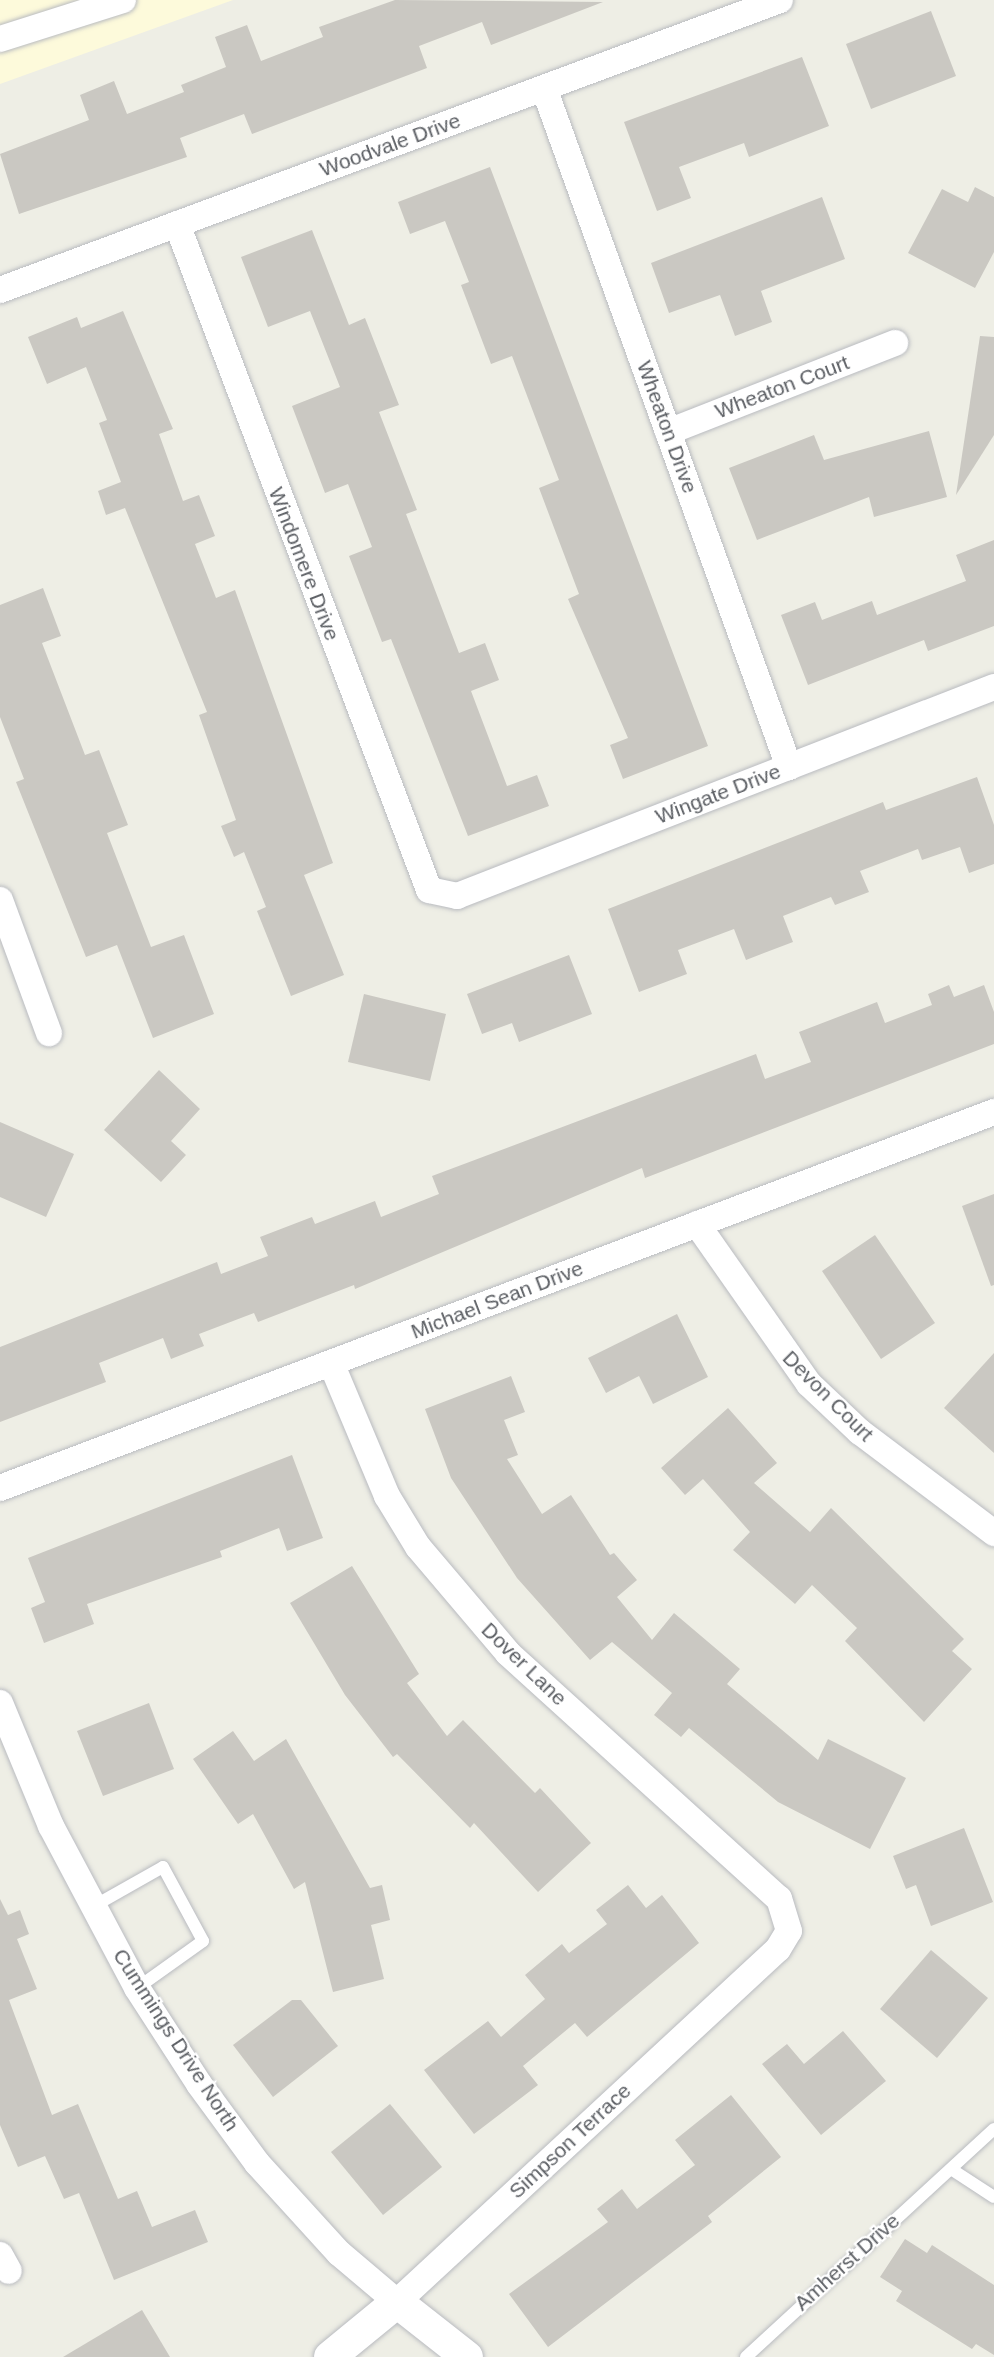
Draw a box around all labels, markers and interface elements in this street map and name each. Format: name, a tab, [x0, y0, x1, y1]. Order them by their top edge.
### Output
street label: Woodvale Drive	[316, 108, 464, 182]
street label: Wheaton Court	[712, 350, 852, 424]
street label: Wheaton Drive	[631, 357, 703, 497]
street label: Windomere Drive	[263, 484, 345, 644]
street label: Wingate Drive	[652, 759, 784, 829]
street label: Michael Sean Drive	[407, 1256, 587, 1344]
street label: Devon Court	[777, 1345, 879, 1447]
street label: Dover Lane	[476, 1617, 572, 1711]
street label: Cummings Drive North	[108, 1944, 244, 2136]
street label: Simpson Terrace	[504, 2078, 636, 2204]
street label: Amherst Drive	[789, 2208, 905, 2316]

